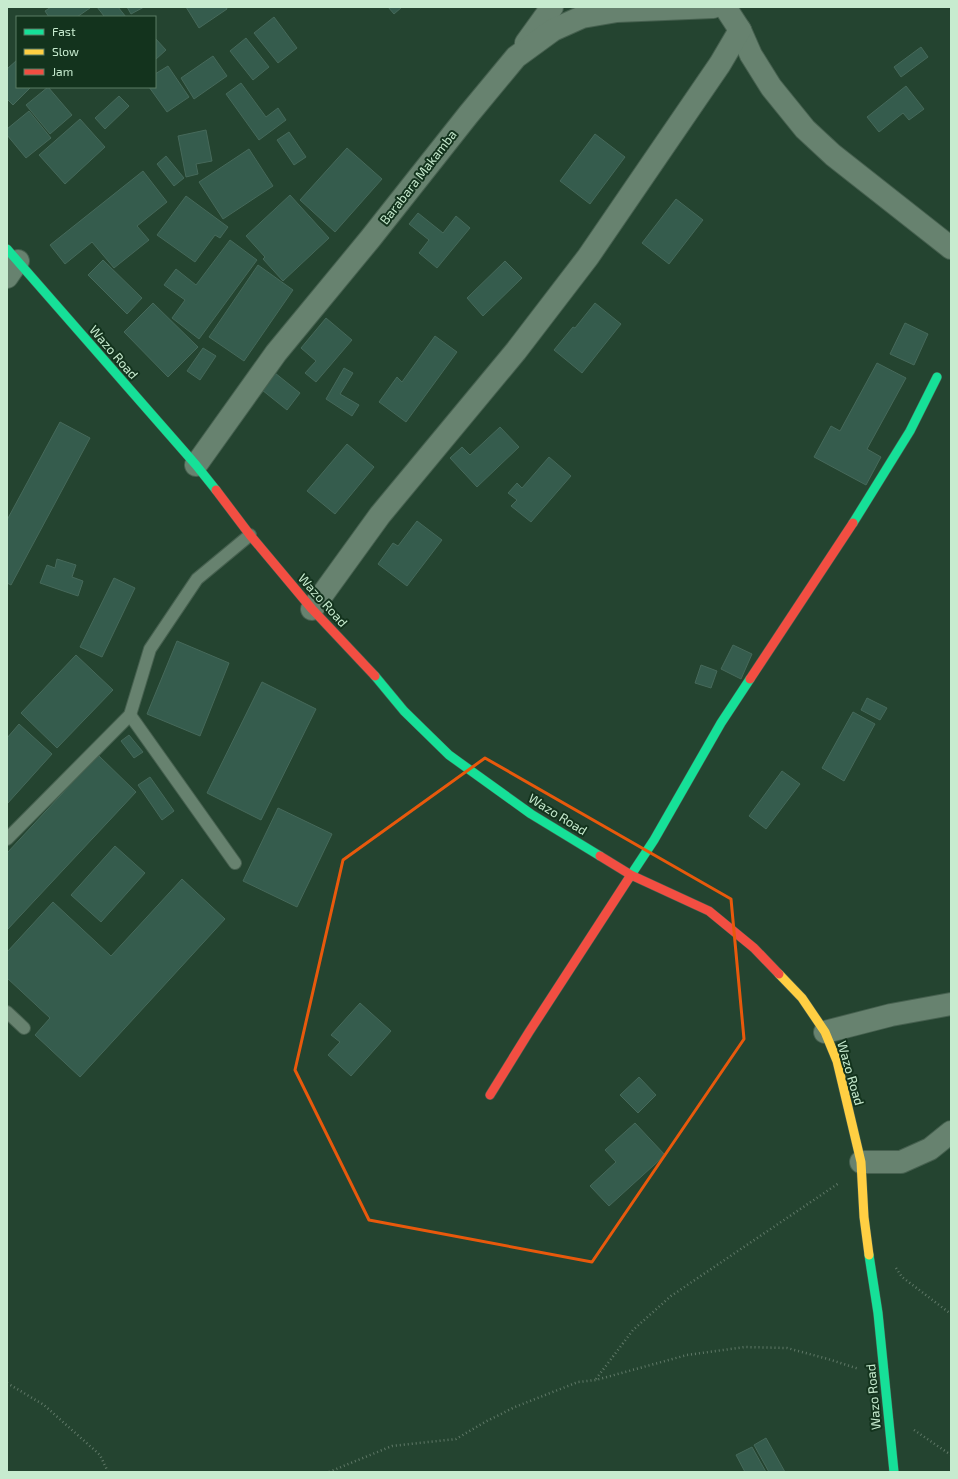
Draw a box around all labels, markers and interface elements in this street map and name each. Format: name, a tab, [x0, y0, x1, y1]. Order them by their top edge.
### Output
legend	[16, 16, 156, 88]
text: Fast	[52, 24, 76, 38]
text: Slow	[52, 44, 79, 58]
text: Jam	[52, 64, 73, 78]
street label: Barabara Makamba	[376, 127, 460, 227]
street label: Wazo Road	[86, 322, 142, 382]
street label: Wazo Road	[295, 570, 351, 630]
street label: Wazo Road	[526, 790, 590, 838]
street label: Wazo Road	[834, 1039, 868, 1107]
street label: Wazo Road	[862, 1363, 884, 1431]

